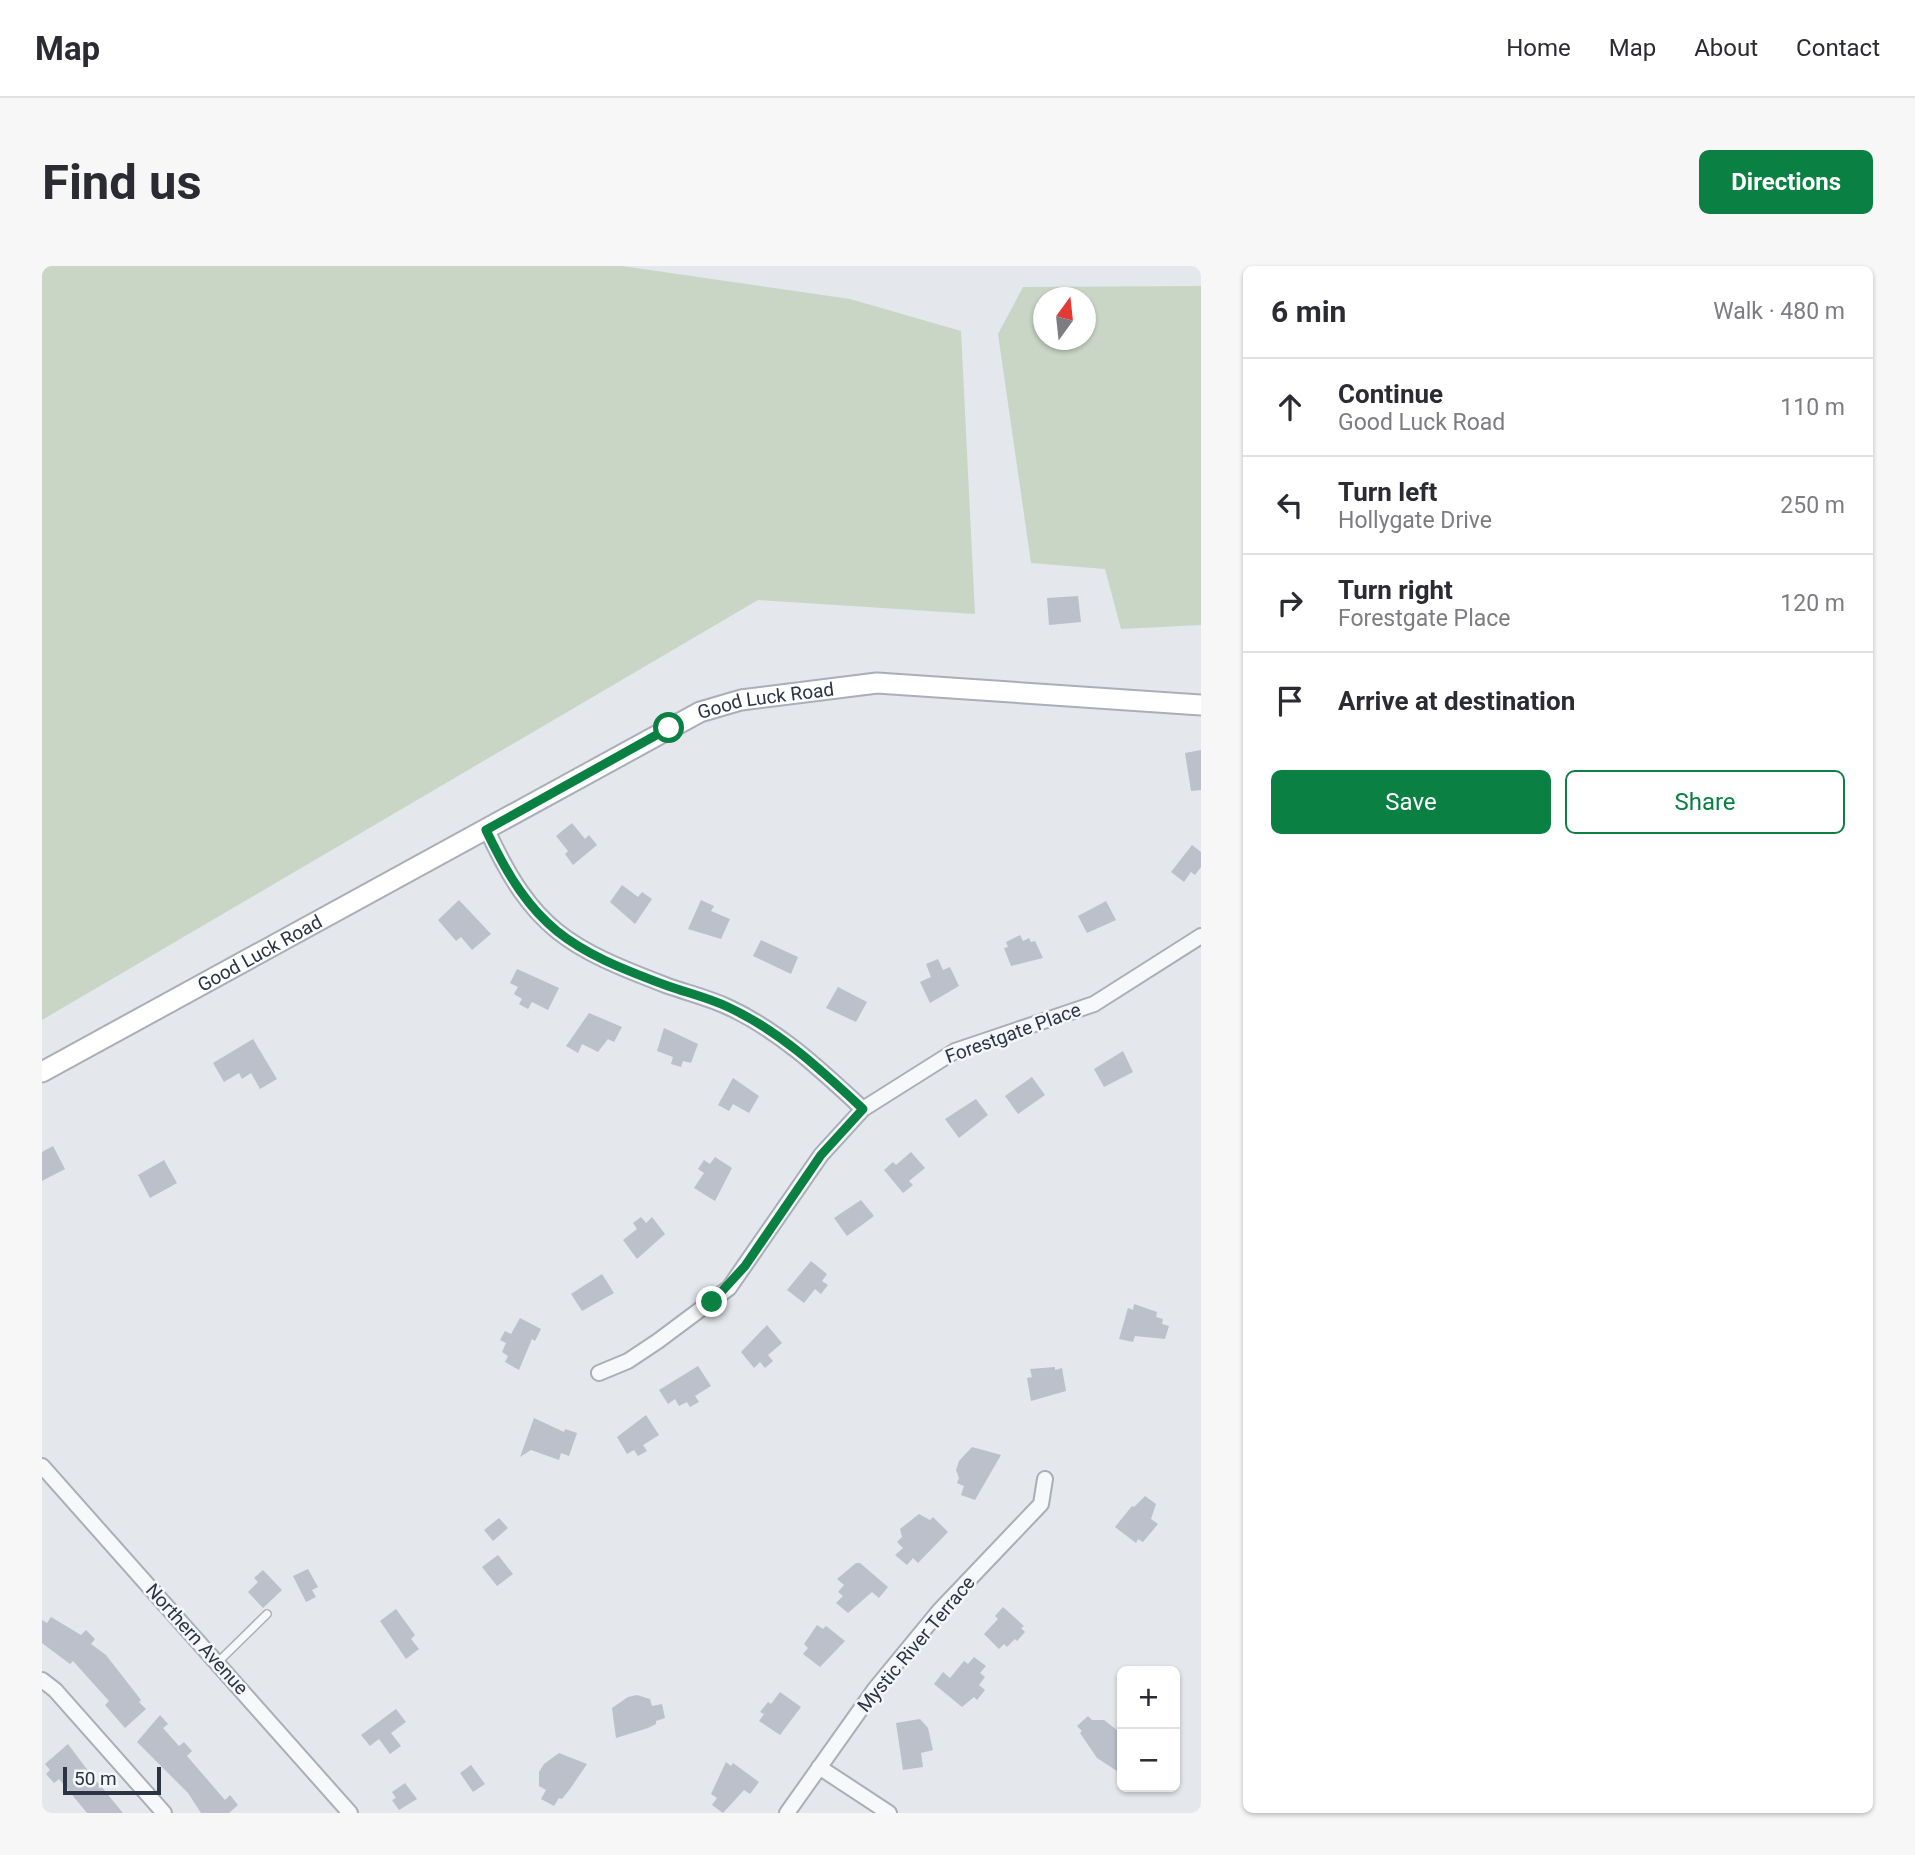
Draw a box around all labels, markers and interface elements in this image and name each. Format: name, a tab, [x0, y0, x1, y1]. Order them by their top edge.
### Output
text: Map	[35, 29, 100, 68]
text: Home	[1506, 34, 1571, 62]
text: Map	[1609, 34, 1656, 62]
text: About	[1694, 34, 1758, 62]
text: Contact	[1796, 34, 1880, 62]
button: Directions	[1699, 150, 1873, 214]
text: Find us	[42, 154, 202, 211]
north arrow	[1033, 287, 1096, 350]
text: 6 min	[1271, 294, 1346, 329]
text: Walk · 480 m	[1713, 298, 1845, 325]
text: Continue	[1338, 379, 1443, 409]
icon: ahead	[1271, 388, 1309, 426]
text: 110 m	[1780, 394, 1845, 421]
text: Good Luck Road	[1338, 409, 1505, 436]
text: Turn left	[1338, 477, 1437, 507]
icon: left	[1271, 486, 1309, 524]
text: 250 m	[1780, 492, 1845, 519]
text: Hollygate Drive	[1338, 507, 1492, 534]
text: Turn right	[1338, 575, 1453, 605]
icon: right	[1271, 584, 1309, 622]
text: 120 m	[1780, 590, 1845, 617]
text: Forestgate Place	[1338, 605, 1510, 632]
street label: Good Luck Road	[695, 677, 835, 724]
icon: arrive	[1271, 682, 1309, 720]
text: Arrive at destination	[1338, 686, 1575, 716]
route start	[653, 712, 684, 743]
button: Save	[1271, 770, 1551, 834]
button: Share	[1565, 770, 1845, 834]
street label: Good Luck Road	[193, 910, 326, 996]
street label: Forestgate Place	[942, 998, 1084, 1068]
route end	[696, 1286, 727, 1317]
street label: Mystic River Terrace	[852, 1571, 980, 1717]
street label: Northern Avenue	[141, 1579, 253, 1699]
map controls	[1117, 1666, 1180, 1792]
button: +	[1117, 1666, 1180, 1729]
button: −	[1117, 1729, 1180, 1792]
scale bar	[63, 1764, 161, 1796]
text: 50 m	[74, 1767, 117, 1790]

